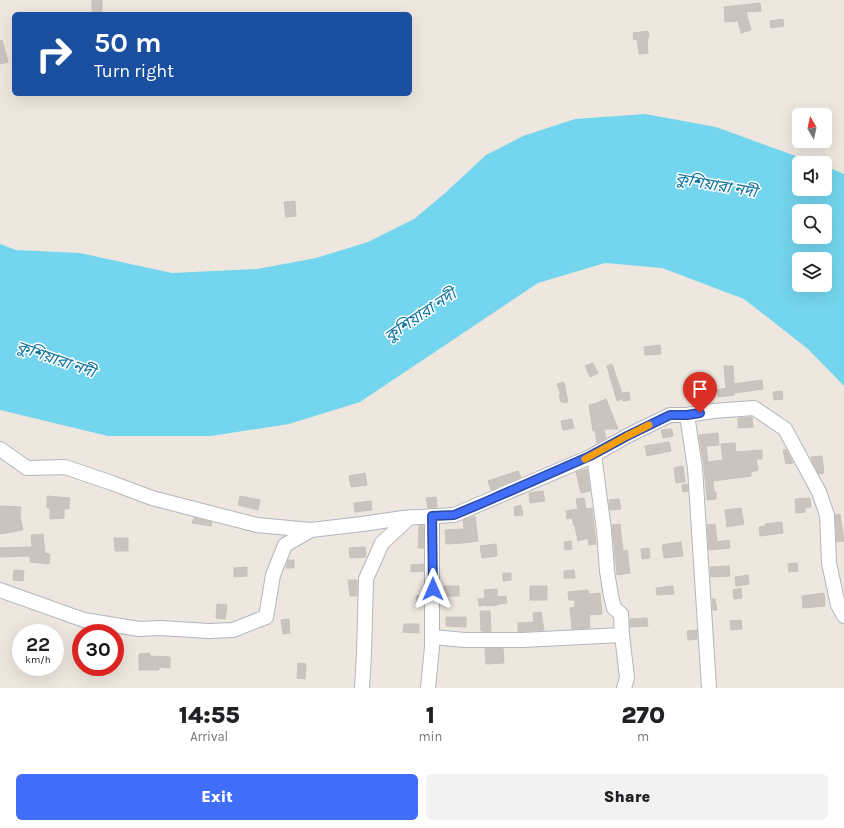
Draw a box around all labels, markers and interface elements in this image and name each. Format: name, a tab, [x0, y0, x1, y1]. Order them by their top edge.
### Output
text: 50 m	[94, 26, 162, 59]
icon: right	[28, 28, 80, 80]
text: Turn right	[94, 60, 174, 82]
north arrow	[792, 108, 832, 148]
map controls	[792, 108, 832, 292]
button: sound	[792, 156, 832, 196]
water label: কুশিয়ারা নদী	[674, 168, 761, 202]
button: search	[792, 204, 832, 244]
button: layers	[792, 252, 832, 292]
water label: কুশিয়ারা নদী	[381, 283, 462, 346]
water label: কুশিয়ারা নদী	[14, 337, 101, 382]
pin	[683, 372, 717, 413]
icon: arrive	[689, 378, 711, 400]
position arrow	[412, 568, 454, 610]
speed limit sign: 30	[72, 624, 124, 676]
text: 22	[26, 633, 50, 656]
text: km/h	[25, 654, 51, 666]
text: 14:55	[179, 701, 240, 729]
text: 1	[426, 701, 435, 729]
text: 270	[621, 701, 665, 729]
text: Arrival	[190, 729, 228, 744]
text: min	[418, 729, 442, 744]
text: m	[637, 729, 649, 744]
button: Exit	[16, 774, 418, 820]
button: Share	[426, 774, 828, 820]

